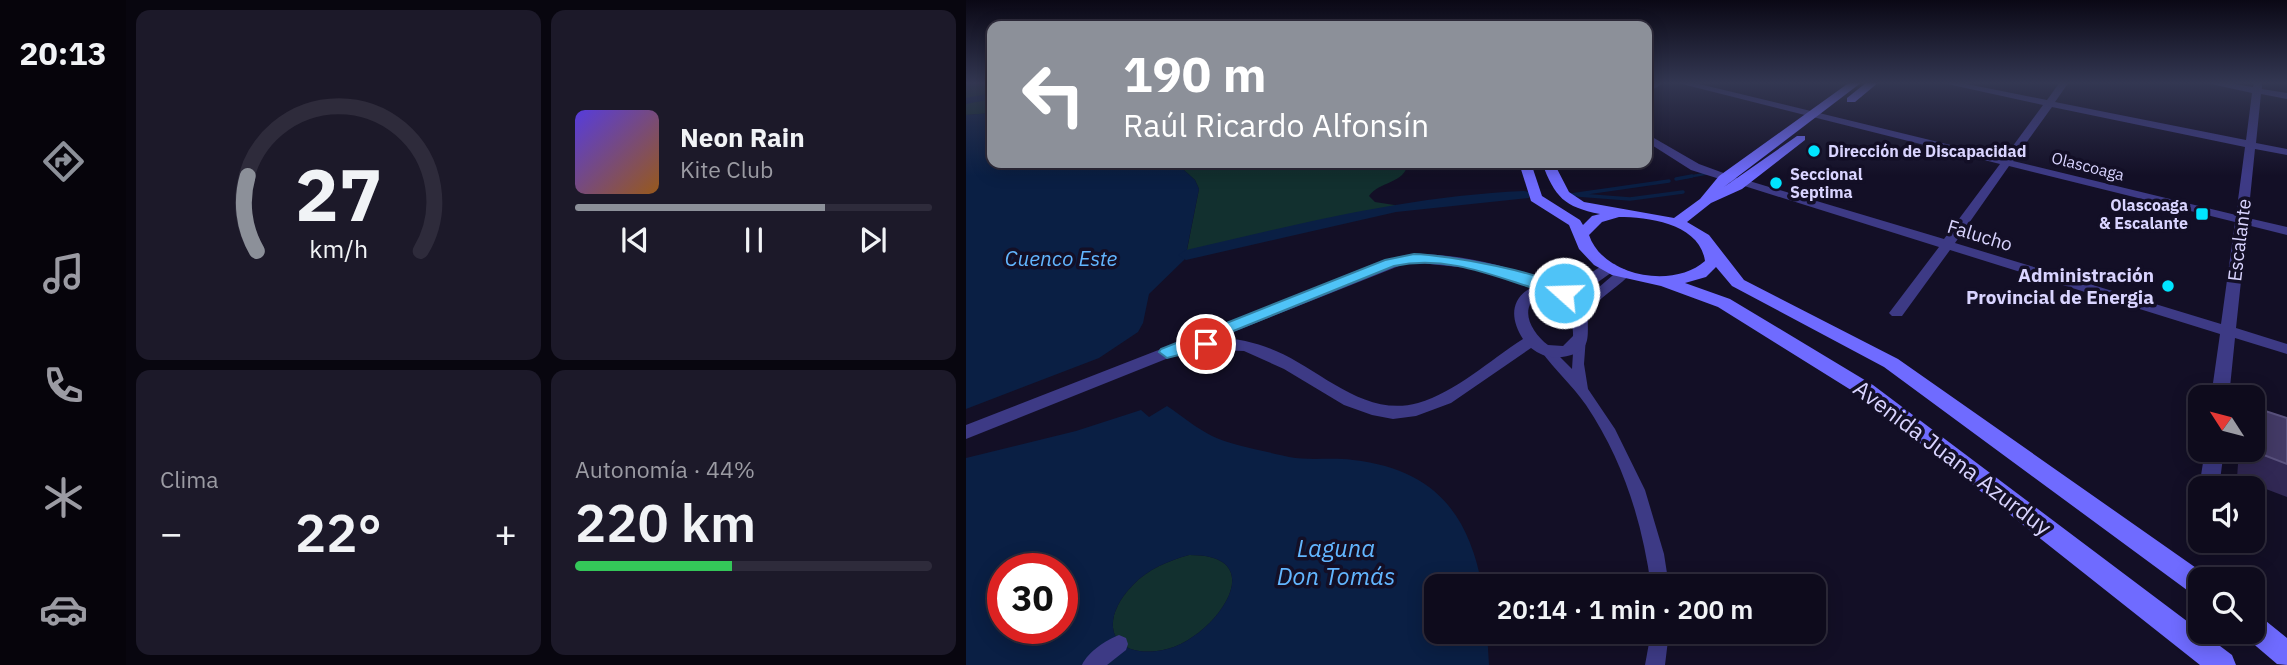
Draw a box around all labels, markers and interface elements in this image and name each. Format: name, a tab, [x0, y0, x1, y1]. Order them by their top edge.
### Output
text: 20:13	[19, 32, 107, 74]
text: 190 m	[1123, 42, 1267, 105]
icon: left	[1008, 49, 1099, 140]
text: Raúl Ricardo Alfonsín	[1123, 104, 1429, 146]
text: Neon Rain	[680, 120, 805, 154]
icon: directions	[39, 137, 88, 186]
place label: Dirección de Discapacidad	[1828, 141, 2026, 161]
marker: Dirección de Discapacidad	[1806, 143, 1822, 159]
text: 27	[295, 146, 382, 241]
street label: Olascoaga	[2049, 147, 2127, 185]
text: Kite Club	[680, 154, 773, 184]
place label: Seccional Septima	[1790, 164, 1863, 202]
marker: Seccional Septima	[1768, 175, 1784, 191]
place label: Olascoaga & Escalante	[2099, 195, 2188, 233]
street label: Escalante	[2222, 197, 2256, 283]
marker: Olascoaga & Escalante	[2194, 206, 2210, 222]
street label: Falucho	[1944, 214, 2016, 256]
icon: previous	[616, 221, 654, 259]
icon: pause	[735, 221, 773, 259]
icon: next	[854, 221, 892, 259]
text: km/h	[309, 232, 368, 265]
water label: Cuenco Este	[1005, 244, 1117, 272]
icon: music	[39, 249, 88, 298]
position arrow	[1527, 256, 1601, 330]
place label: Administración Provincial de Energia	[1966, 263, 2154, 309]
marker: Administración Provincial de Energia	[2160, 278, 2176, 294]
pin	[1176, 314, 1236, 374]
icon: arrive	[1187, 325, 1225, 363]
icon: phone	[39, 361, 88, 410]
street label: Avenida Juana Azurduy	[1848, 373, 2059, 542]
north arrow	[2188, 385, 2264, 462]
map controls	[2188, 385, 2265, 644]
text: Autonomía · 44%	[575, 454, 755, 484]
text: Clima	[160, 464, 219, 494]
icon: climate	[39, 473, 88, 522]
button: sound	[2188, 476, 2265, 553]
text: 220 km	[575, 489, 756, 556]
text: 22°	[295, 499, 382, 566]
text: −	[160, 508, 183, 557]
text: +	[494, 508, 517, 557]
water label: Laguna Don Tomás	[1277, 532, 1395, 592]
speed limit sign: 30	[987, 553, 1078, 644]
button: search	[2188, 567, 2265, 644]
icon: car	[39, 585, 88, 634]
text: 20:14 · 1 min · 200 m	[1497, 592, 1753, 626]

